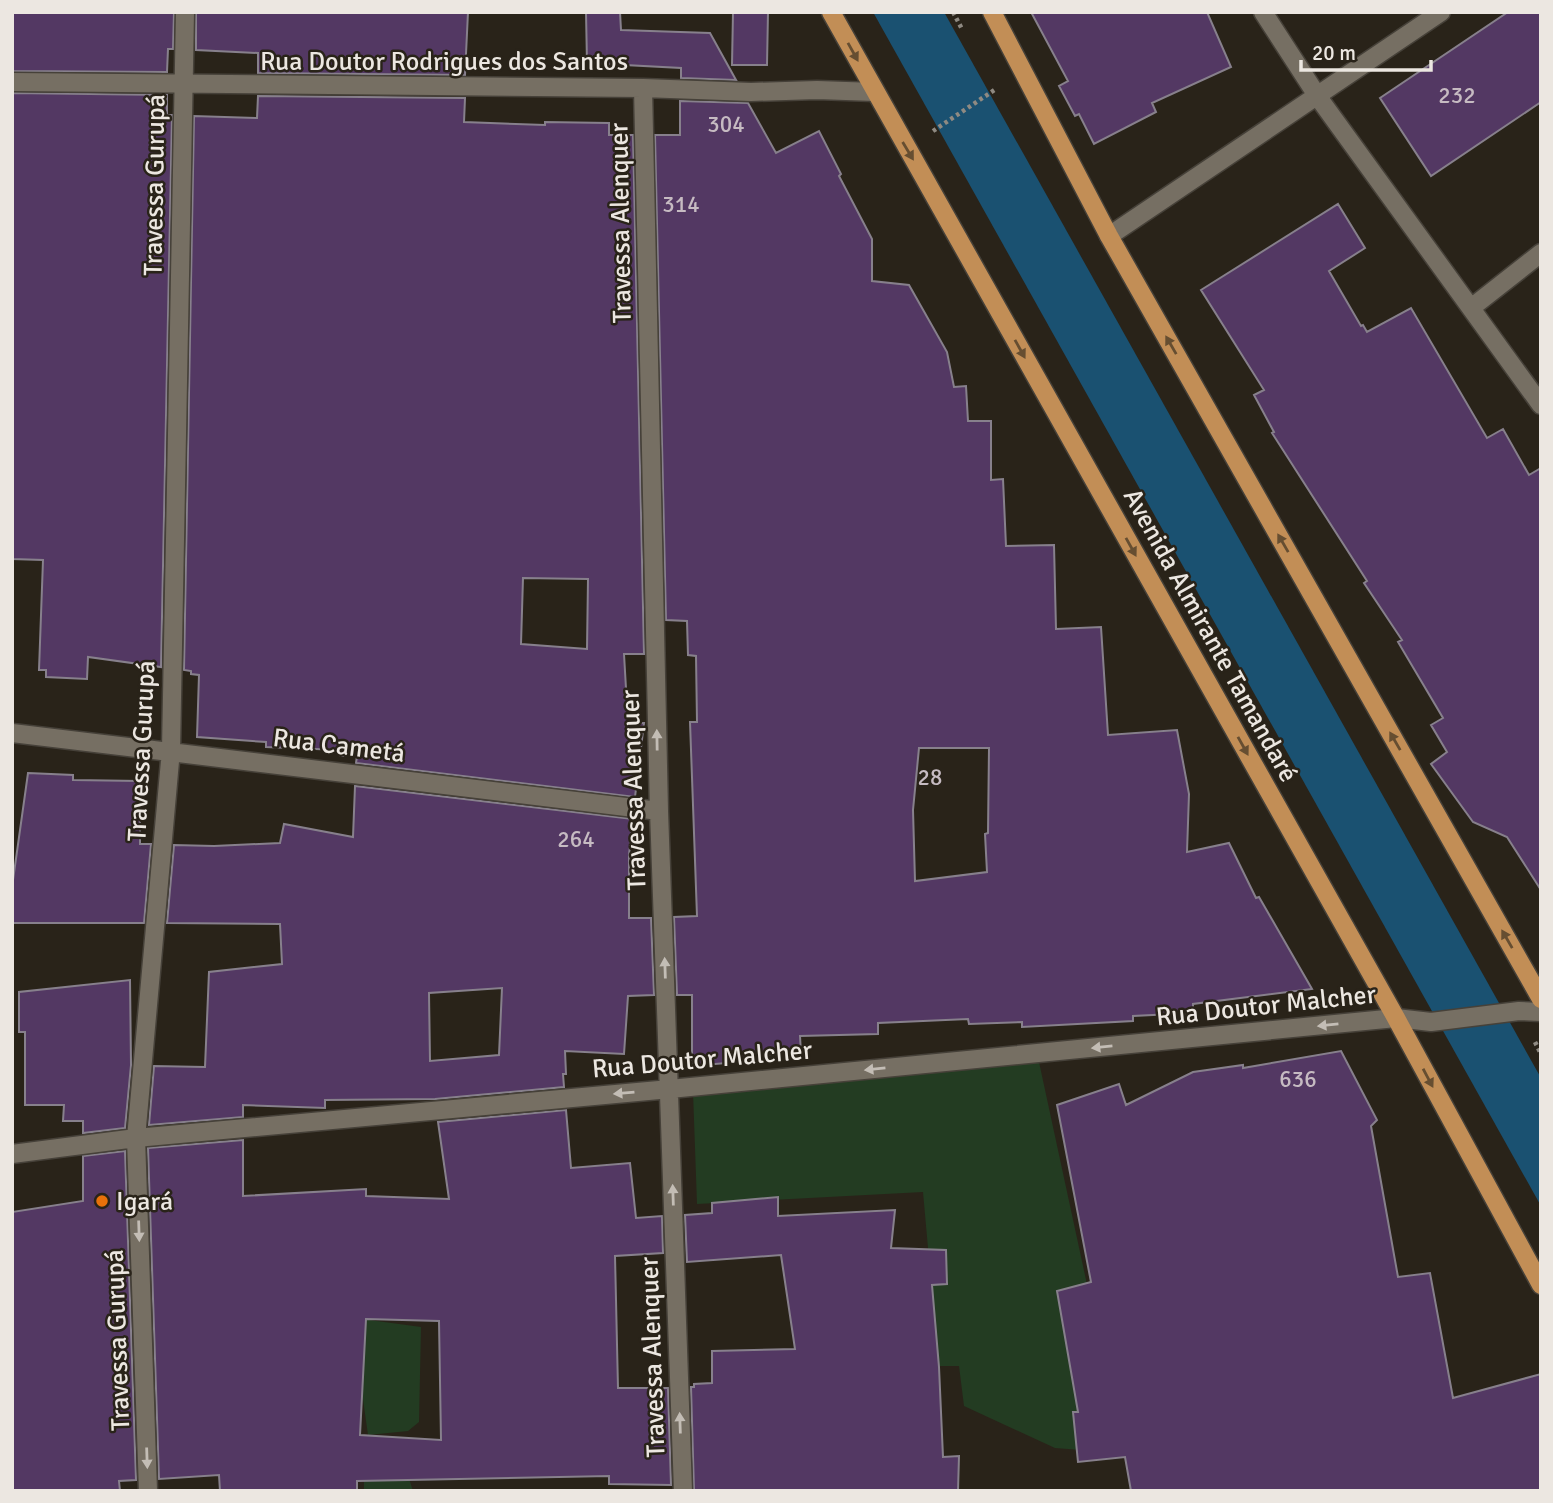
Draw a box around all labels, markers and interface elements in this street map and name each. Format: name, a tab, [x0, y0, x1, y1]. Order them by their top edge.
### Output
scale bar	[1301, 28, 1430, 72]
text: 20 m	[1312, 40, 1356, 66]
one-way arrow	[847, 42, 859, 62]
street label: Rua Doutor Rodrigues dos Santos	[260, 46, 628, 78]
house number: 232	[1438, 81, 1476, 110]
street label: Travessa Gurupá	[137, 94, 173, 276]
house number: 304	[707, 110, 745, 139]
street label: Travessa Alenquer	[603, 122, 639, 324]
one-way arrow	[902, 141, 915, 160]
house number: 314	[662, 190, 700, 219]
one-way arrow	[1165, 336, 1177, 355]
one-way arrow	[1014, 339, 1026, 359]
street label: Avenida Almirante Tamandaré	[1116, 483, 1304, 788]
one-way arrow	[1277, 534, 1289, 553]
one-way arrow	[1125, 538, 1137, 557]
street label: Travessa Gurupá	[121, 660, 163, 843]
street label: Travessa Alenquer	[614, 689, 653, 891]
street label: Rua Cametá	[271, 722, 407, 770]
one-way arrow	[652, 729, 663, 751]
one-way arrow	[1389, 732, 1401, 751]
one-way arrow	[1237, 736, 1249, 755]
house number: 28	[918, 763, 942, 792]
house number: 264	[557, 825, 595, 854]
one-way arrow	[1501, 930, 1513, 949]
one-way arrow	[660, 957, 671, 979]
street label: Rua Doutor Malcher	[1155, 978, 1378, 1033]
one-way arrow	[1317, 1020, 1339, 1031]
street label: Rua Doutor Malcher	[591, 1034, 814, 1086]
one-way arrow	[1090, 1042, 1112, 1053]
one-way arrow	[864, 1064, 886, 1075]
house number: 636	[1279, 1065, 1317, 1094]
one-way arrow	[1423, 1068, 1434, 1088]
one-way arrow	[613, 1088, 635, 1099]
one-way arrow	[668, 1184, 679, 1206]
place label: Igará	[116, 1186, 173, 1218]
marker: Igará	[94, 1193, 110, 1209]
one-way arrow	[134, 1220, 145, 1242]
street label: Travessa Gurupá	[99, 1249, 137, 1431]
street label: Travessa Alenquer	[633, 1256, 672, 1458]
one-way arrow	[675, 1411, 686, 1433]
one-way arrow	[141, 1447, 152, 1469]

